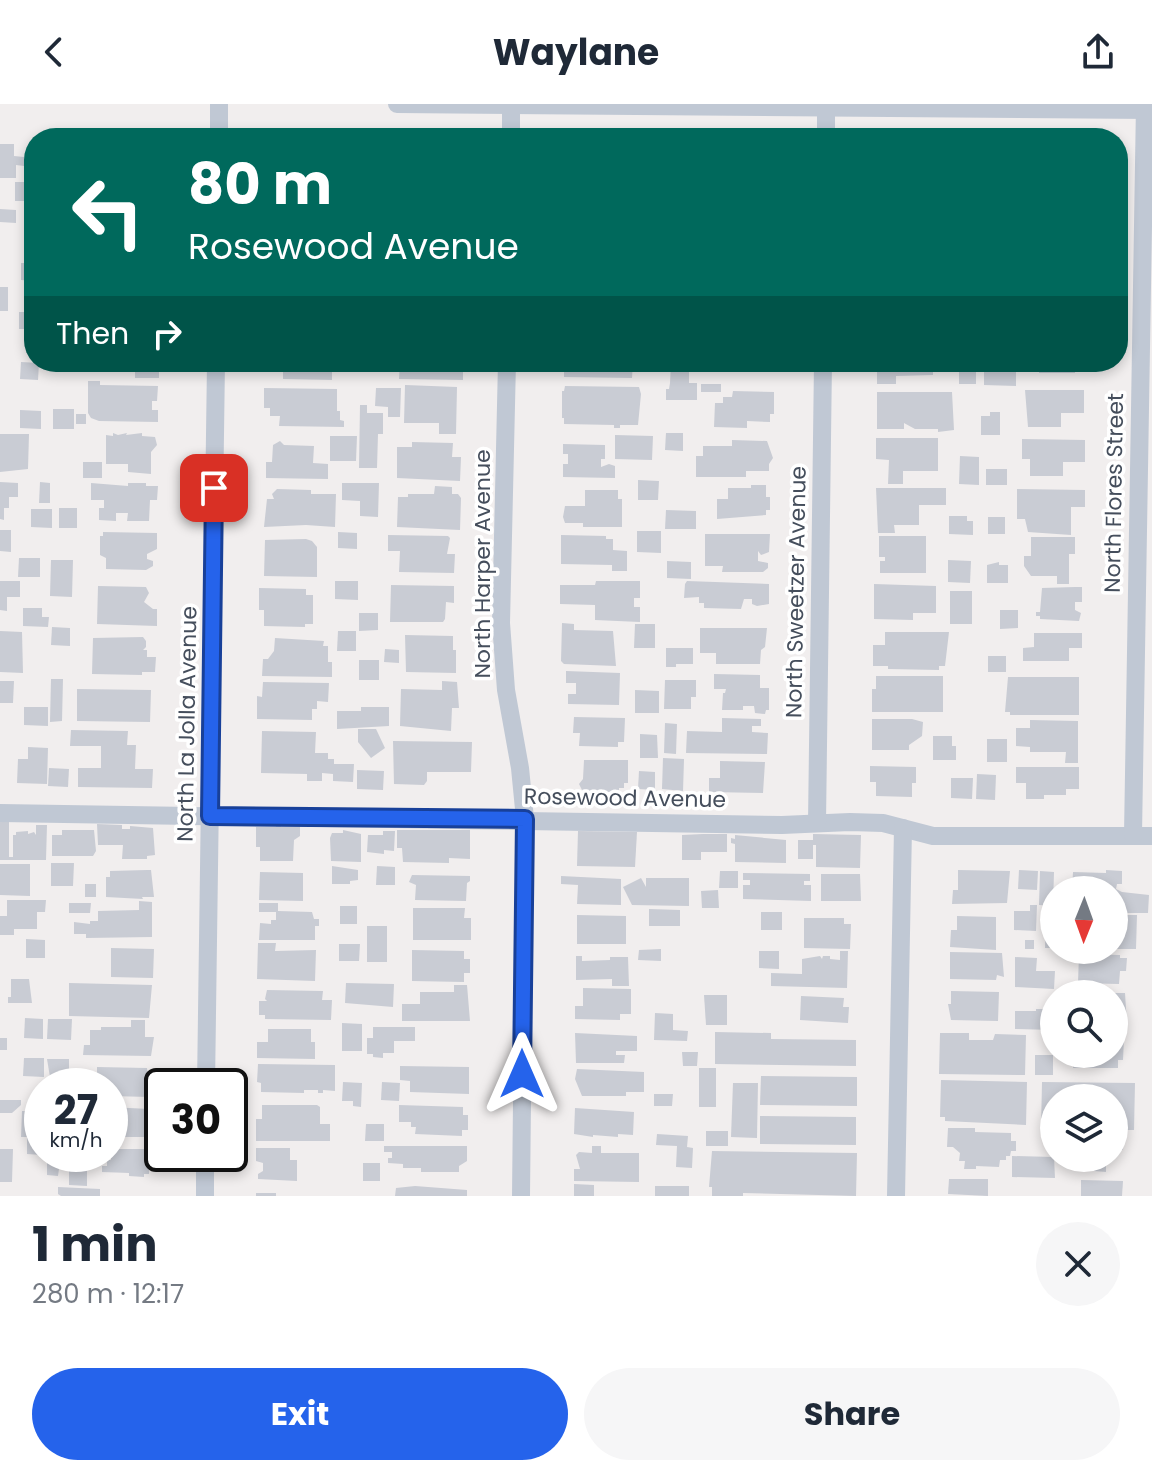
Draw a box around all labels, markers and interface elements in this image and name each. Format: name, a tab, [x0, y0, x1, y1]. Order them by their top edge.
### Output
text: Waylane	[493, 27, 659, 78]
icon: back	[32, 30, 76, 74]
icon: share	[1076, 30, 1120, 74]
text: 80 m	[188, 145, 332, 224]
icon: left	[56, 160, 160, 264]
text: Rosewood Avenue	[188, 221, 519, 272]
text: Then	[56, 312, 129, 355]
icon: right	[145, 312, 189, 356]
street label: North Flores Street	[1097, 393, 1131, 593]
street label: North Harper Avenue	[467, 449, 498, 679]
pin	[180, 454, 248, 522]
icon: arrive	[192, 466, 236, 510]
street label: North Sweetzer Avenue	[778, 466, 814, 718]
street label: North La Jolla Avenue	[169, 606, 205, 842]
street label: Rosewood Avenue	[524, 781, 726, 815]
north arrow	[1040, 876, 1128, 964]
map controls	[1040, 876, 1128, 1172]
button: search	[1040, 980, 1128, 1068]
position arrow	[480, 1032, 564, 1116]
speed limit sign: 30	[144, 1068, 248, 1172]
text: 27	[54, 1082, 98, 1138]
button: layers	[1040, 1084, 1128, 1172]
text: km/h	[49, 1126, 103, 1154]
text: 1 min	[32, 1211, 158, 1278]
button: close	[1036, 1222, 1120, 1306]
text: 280 m · 12:17	[32, 1276, 184, 1312]
button: Exit	[32, 1368, 568, 1460]
button: Share	[584, 1368, 1120, 1460]

